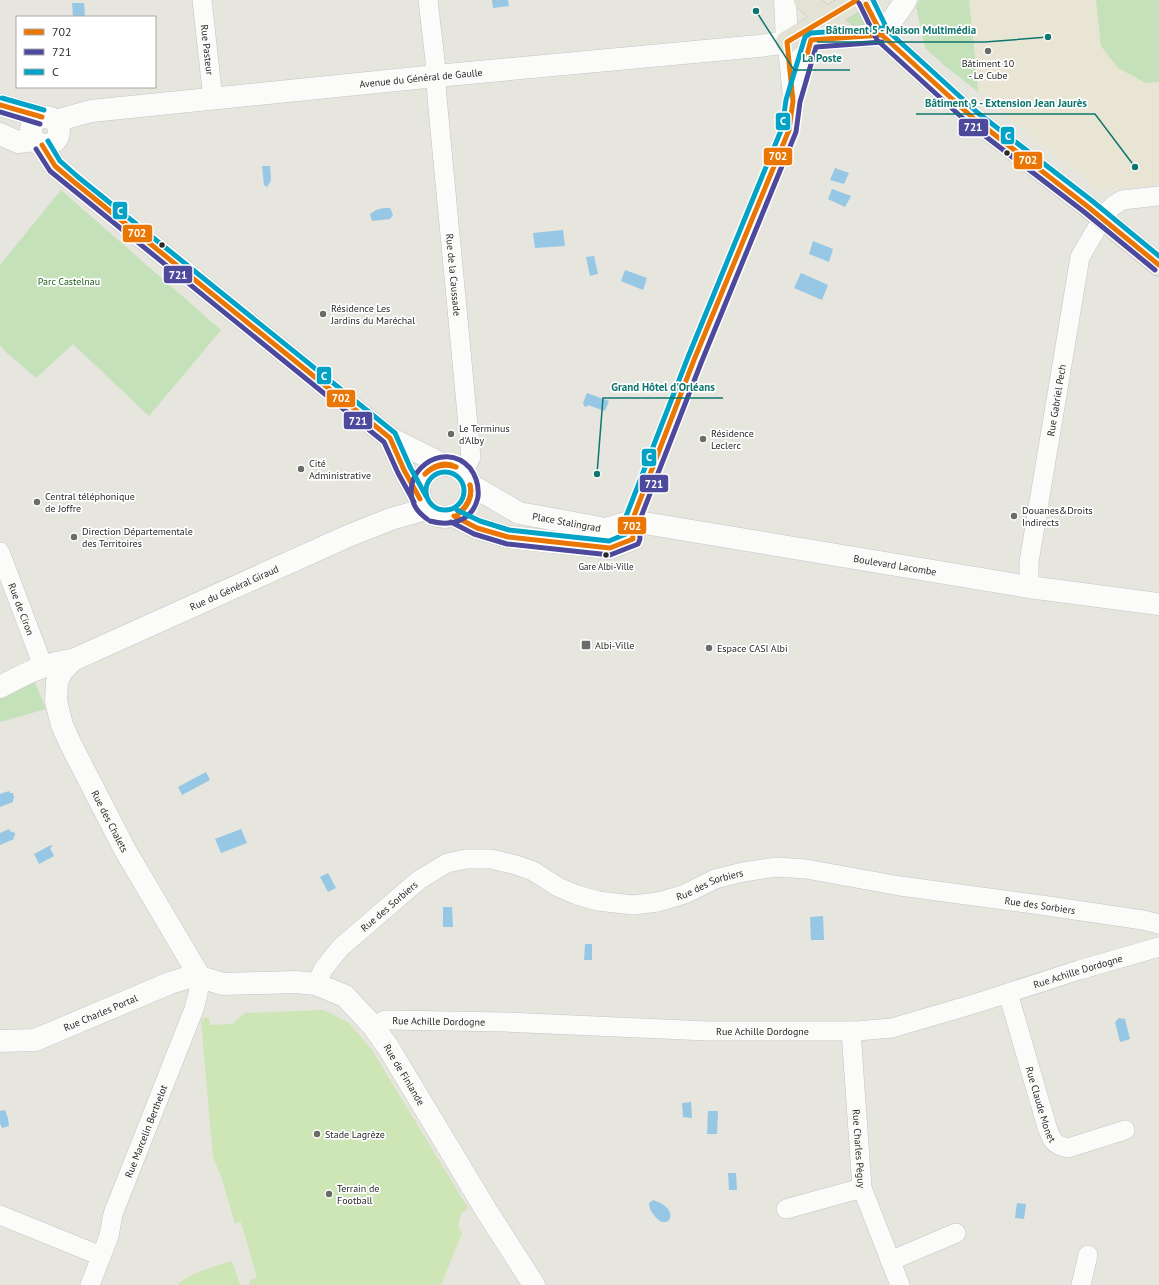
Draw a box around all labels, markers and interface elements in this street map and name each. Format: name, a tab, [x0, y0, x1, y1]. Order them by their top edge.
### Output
legend	[16, 16, 156, 88]
callout: Bâtiment 5 - Maison Multimédia	[817, 19, 985, 42]
text: Bâtiment 5 - Maison Multimédia	[826, 23, 976, 37]
text: 702	[52, 24, 72, 39]
street label: Rue Pasteur	[198, 24, 217, 76]
text: 721	[52, 44, 72, 59]
marker: Bâtiment 10 - Le Cube	[983, 46, 993, 56]
callout: La Poste	[794, 47, 850, 70]
text: La Poste	[802, 51, 842, 65]
place label: Bâtiment 10 - Le Cube	[962, 57, 1015, 82]
text: C	[52, 64, 59, 79]
street label: Avenue du Général de Gaulle	[359, 65, 483, 90]
callout: Bâtiment 9 - Extension Jean Jaurès	[916, 91, 1095, 114]
text: Bâtiment 9 - Extension Jean Jaurès	[925, 96, 1087, 110]
line badge: C	[775, 112, 791, 131]
text: C	[780, 114, 786, 128]
line badge: 721	[958, 118, 989, 137]
text: 721	[964, 120, 982, 134]
line badge: C	[1000, 126, 1015, 145]
text: C	[1005, 129, 1011, 143]
line badge: 702	[763, 147, 793, 166]
unlabelled marker	[1002, 148, 1012, 158]
text: 702	[769, 149, 787, 163]
line badge: 702	[1013, 151, 1043, 170]
text: 702	[1019, 153, 1037, 167]
line badge: C	[112, 201, 128, 220]
text: C	[117, 204, 123, 218]
line badge: 702	[122, 224, 153, 243]
text: 702	[128, 226, 146, 240]
street label: Rue de la Caussade	[443, 233, 464, 316]
unlabelled marker	[157, 240, 167, 250]
line badge: 721	[163, 265, 193, 284]
text: 721	[169, 268, 187, 282]
park label: Parc Castelnau	[38, 275, 100, 288]
place label: Résidence Les Jardins du Maréchal	[330, 302, 415, 327]
marker: Résidence Les Jardins du Maréchal	[318, 309, 328, 319]
street label: Rue Gabriel Pech	[1044, 363, 1068, 437]
line badge: C	[316, 366, 332, 385]
text: C	[321, 369, 327, 383]
callout: Grand Hôtel d'Orléans	[603, 375, 723, 398]
text: Grand Hôtel d'Orléans	[611, 380, 715, 394]
line badge: 702	[326, 389, 356, 408]
text: 702	[332, 391, 350, 405]
line badge: 721	[343, 411, 373, 430]
text: 721	[349, 414, 367, 428]
place label: Le Terminus d'Alby	[459, 422, 510, 447]
place label: Résidence Leclerc	[711, 427, 754, 452]
marker: Le Terminus d'Alby	[446, 429, 456, 439]
marker: Résidence Leclerc	[698, 434, 708, 444]
line badge: C	[641, 448, 657, 467]
text: C	[646, 450, 652, 464]
place label: Cité Administrative	[309, 457, 371, 482]
marker: Cité Administrative	[296, 464, 306, 474]
line badge: 721	[639, 474, 669, 493]
text: 721	[645, 477, 663, 491]
place label: Central téléphonique de Joffre	[45, 490, 135, 515]
marker: Central téléphonique de Joffre	[32, 497, 42, 507]
place label: Douanes&Droits Indirects	[1022, 504, 1093, 529]
street label: Place Stalingrad	[531, 509, 602, 534]
marker: Douanes&Droits Indirects	[1009, 511, 1019, 521]
line badge: 702	[617, 516, 647, 535]
text: 702	[623, 519, 641, 533]
place label: Direction Départementale des Territoires	[82, 525, 193, 550]
marker: Direction Départementale des Territoires	[69, 532, 79, 542]
marker: Gare Albi-Ville	[601, 550, 611, 560]
street label: Boulevard Lacombe	[853, 551, 938, 578]
place label: Gare Albi-Ville	[578, 561, 634, 572]
street label: Rue du Général Giraud	[188, 562, 281, 613]
street label: Rue de Ciron	[6, 581, 37, 637]
marker: Albi-Ville	[580, 639, 592, 651]
place label: Albi-Ville	[595, 639, 634, 652]
place label: Espace CASI Albi	[717, 642, 788, 655]
marker: Espace CASI Albi	[704, 643, 714, 653]
street label: Rue des Chalets	[89, 788, 132, 854]
street label: Rue des Sorbiers	[675, 866, 744, 903]
street label: Rue des Sorbiers	[358, 878, 420, 934]
street label: Rue des Sorbiers	[1004, 894, 1076, 916]
street label: Rue Achille Dordogne	[1031, 951, 1124, 991]
street label: Rue Charles Portal	[61, 991, 139, 1034]
street label: Rue Achille Dordogne	[392, 1014, 485, 1028]
street label: Rue Achille Dordogne	[716, 1025, 809, 1038]
street label: Rue de Finlande	[381, 1041, 428, 1108]
street label: Rue Claude Monet	[1023, 1065, 1059, 1145]
street label: Rue Marcelin Berthelot	[122, 1082, 170, 1179]
street label: Rue Charles Péguy	[850, 1109, 869, 1189]
place label: Stade Lagrèze	[325, 1128, 385, 1141]
marker: Stade Lagrèze	[312, 1129, 322, 1139]
place label: Terrain de Football	[337, 1182, 379, 1207]
marker: Terrain de Football	[324, 1189, 334, 1199]

